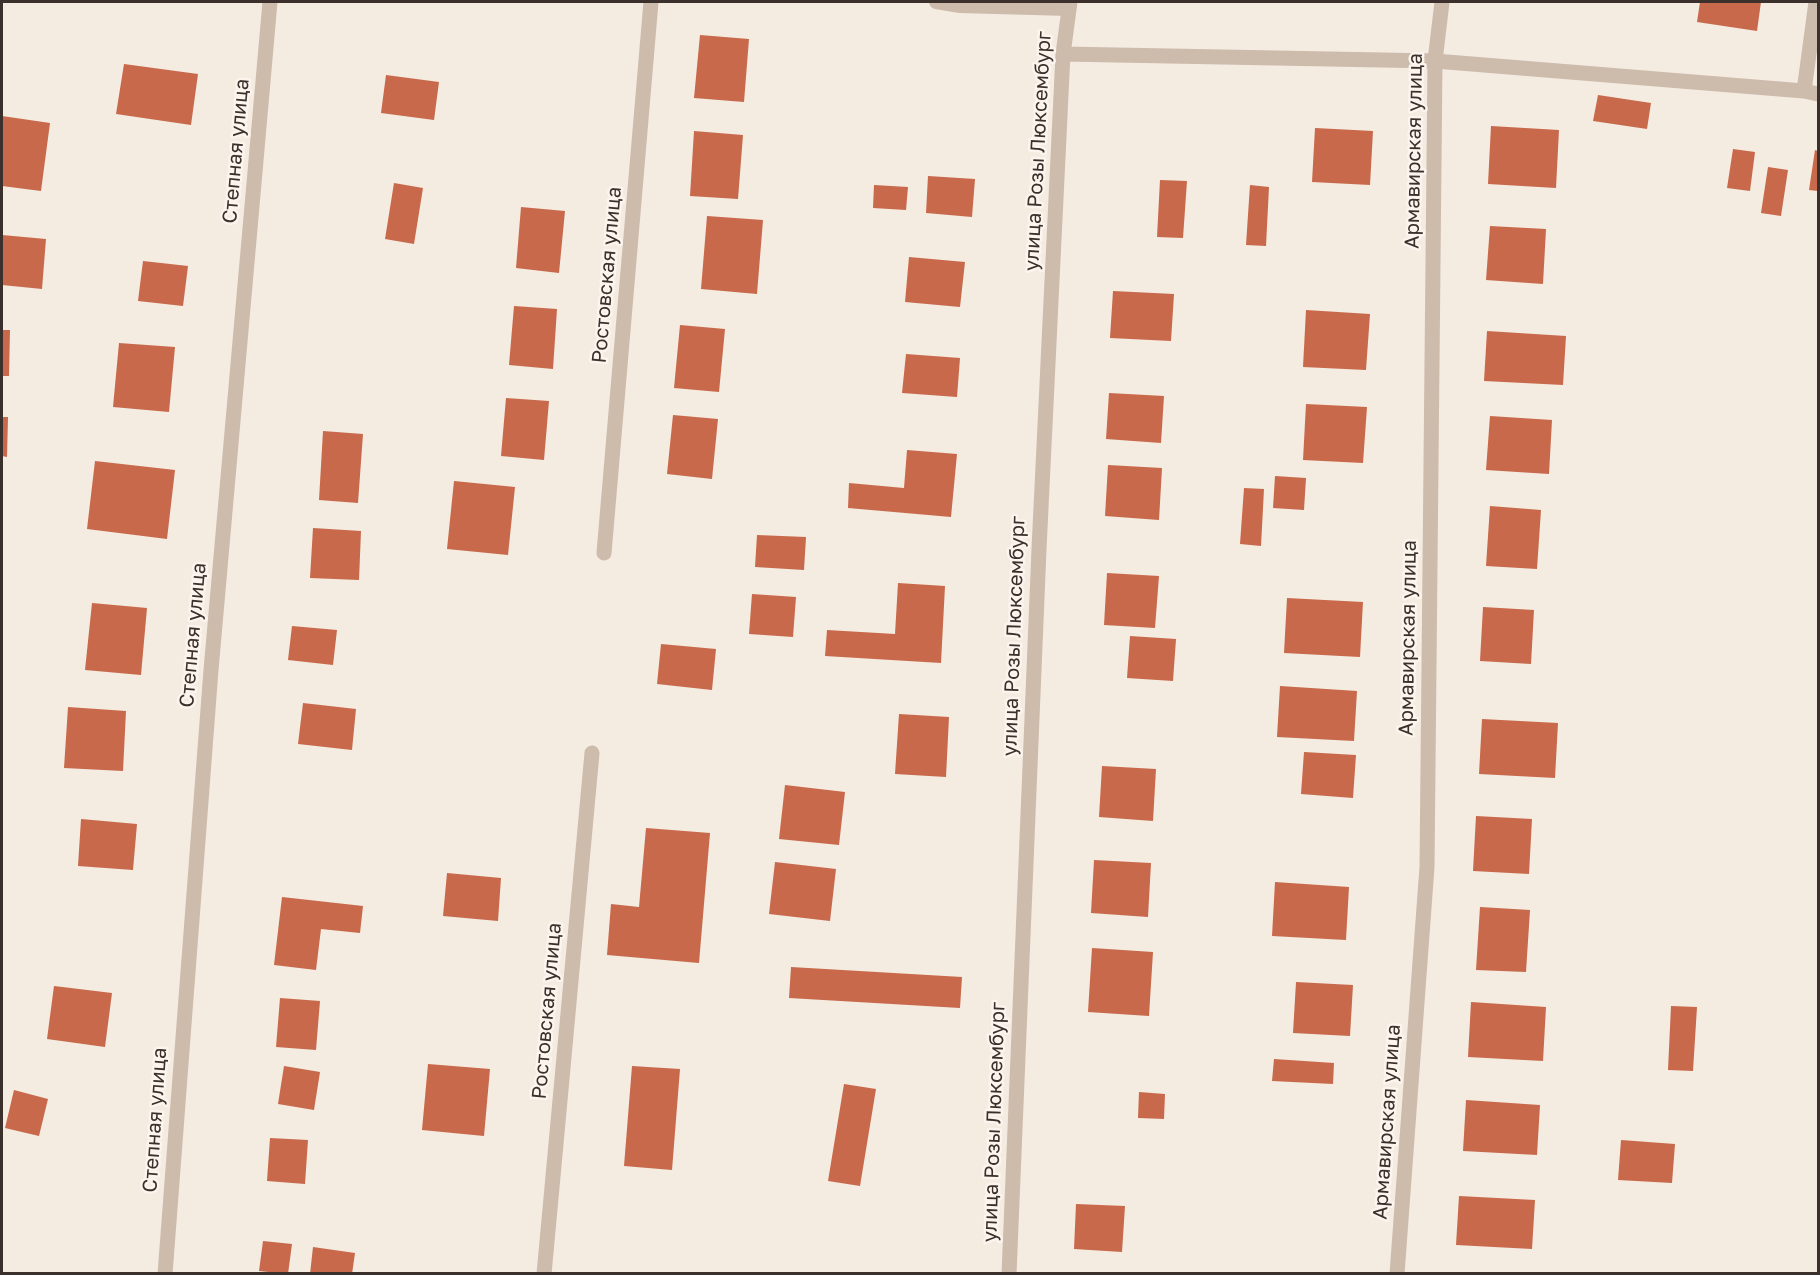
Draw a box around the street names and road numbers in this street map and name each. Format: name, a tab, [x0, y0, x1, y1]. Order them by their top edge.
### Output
street label: улица Розы Люксембург	[1020, 30, 1056, 272]
street label: Армавирская улица	[1400, 53, 1428, 249]
street label: Степная улица	[218, 78, 254, 224]
street label: Ростовская улица	[587, 186, 627, 364]
street label: улица Розы Люксембург	[998, 515, 1030, 757]
street label: Армавирская улица	[1394, 540, 1422, 736]
street label: Степная улица	[175, 562, 211, 708]
street label: Ростовская улица	[527, 922, 567, 1100]
street label: улица Розы Люксембург	[978, 1001, 1010, 1243]
street label: Армавирская улица	[1368, 1024, 1406, 1220]
street label: Степная улица	[138, 1047, 172, 1193]

